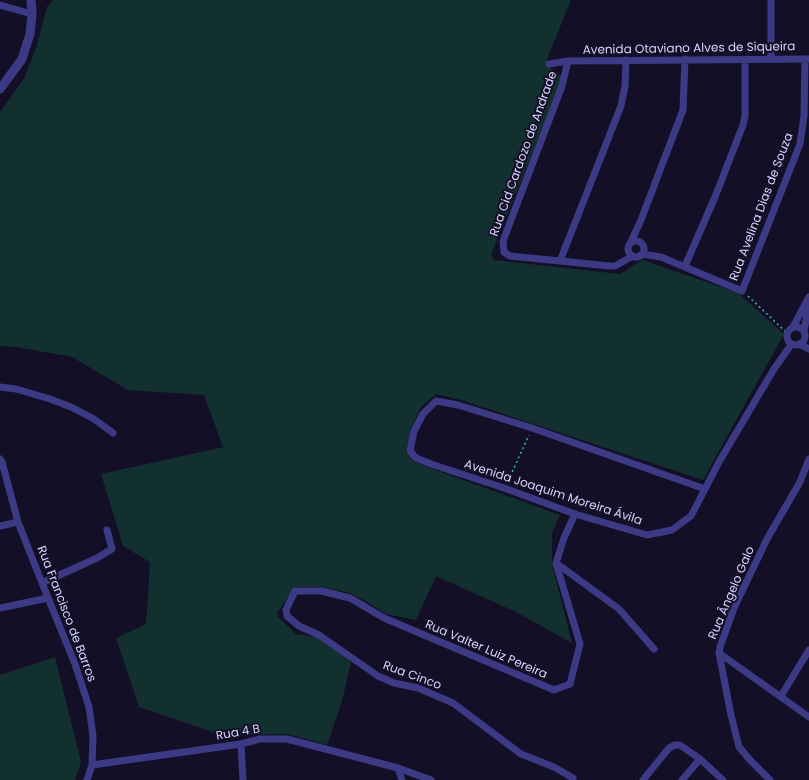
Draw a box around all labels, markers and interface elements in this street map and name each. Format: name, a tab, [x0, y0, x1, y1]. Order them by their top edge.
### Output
street label: Avenida Otaviano Alves de Siqueira	[582, 40, 796, 58]
street label: Rua Cid Cardozo de Andrade	[487, 70, 561, 238]
street label: Rua Avelina Dias de Souza	[727, 131, 797, 283]
street label: Avenida Joaquim Moreira Ávila	[462, 457, 644, 529]
street label: Rua Francisco de Barros	[33, 544, 99, 684]
street label: Rua Ângelo Galo	[706, 544, 758, 642]
street label: Rua Valter Luiz Pereira	[423, 618, 549, 682]
street label: Rua Cinco	[381, 659, 443, 693]
street label: Rua 4 B	[215, 722, 261, 744]

